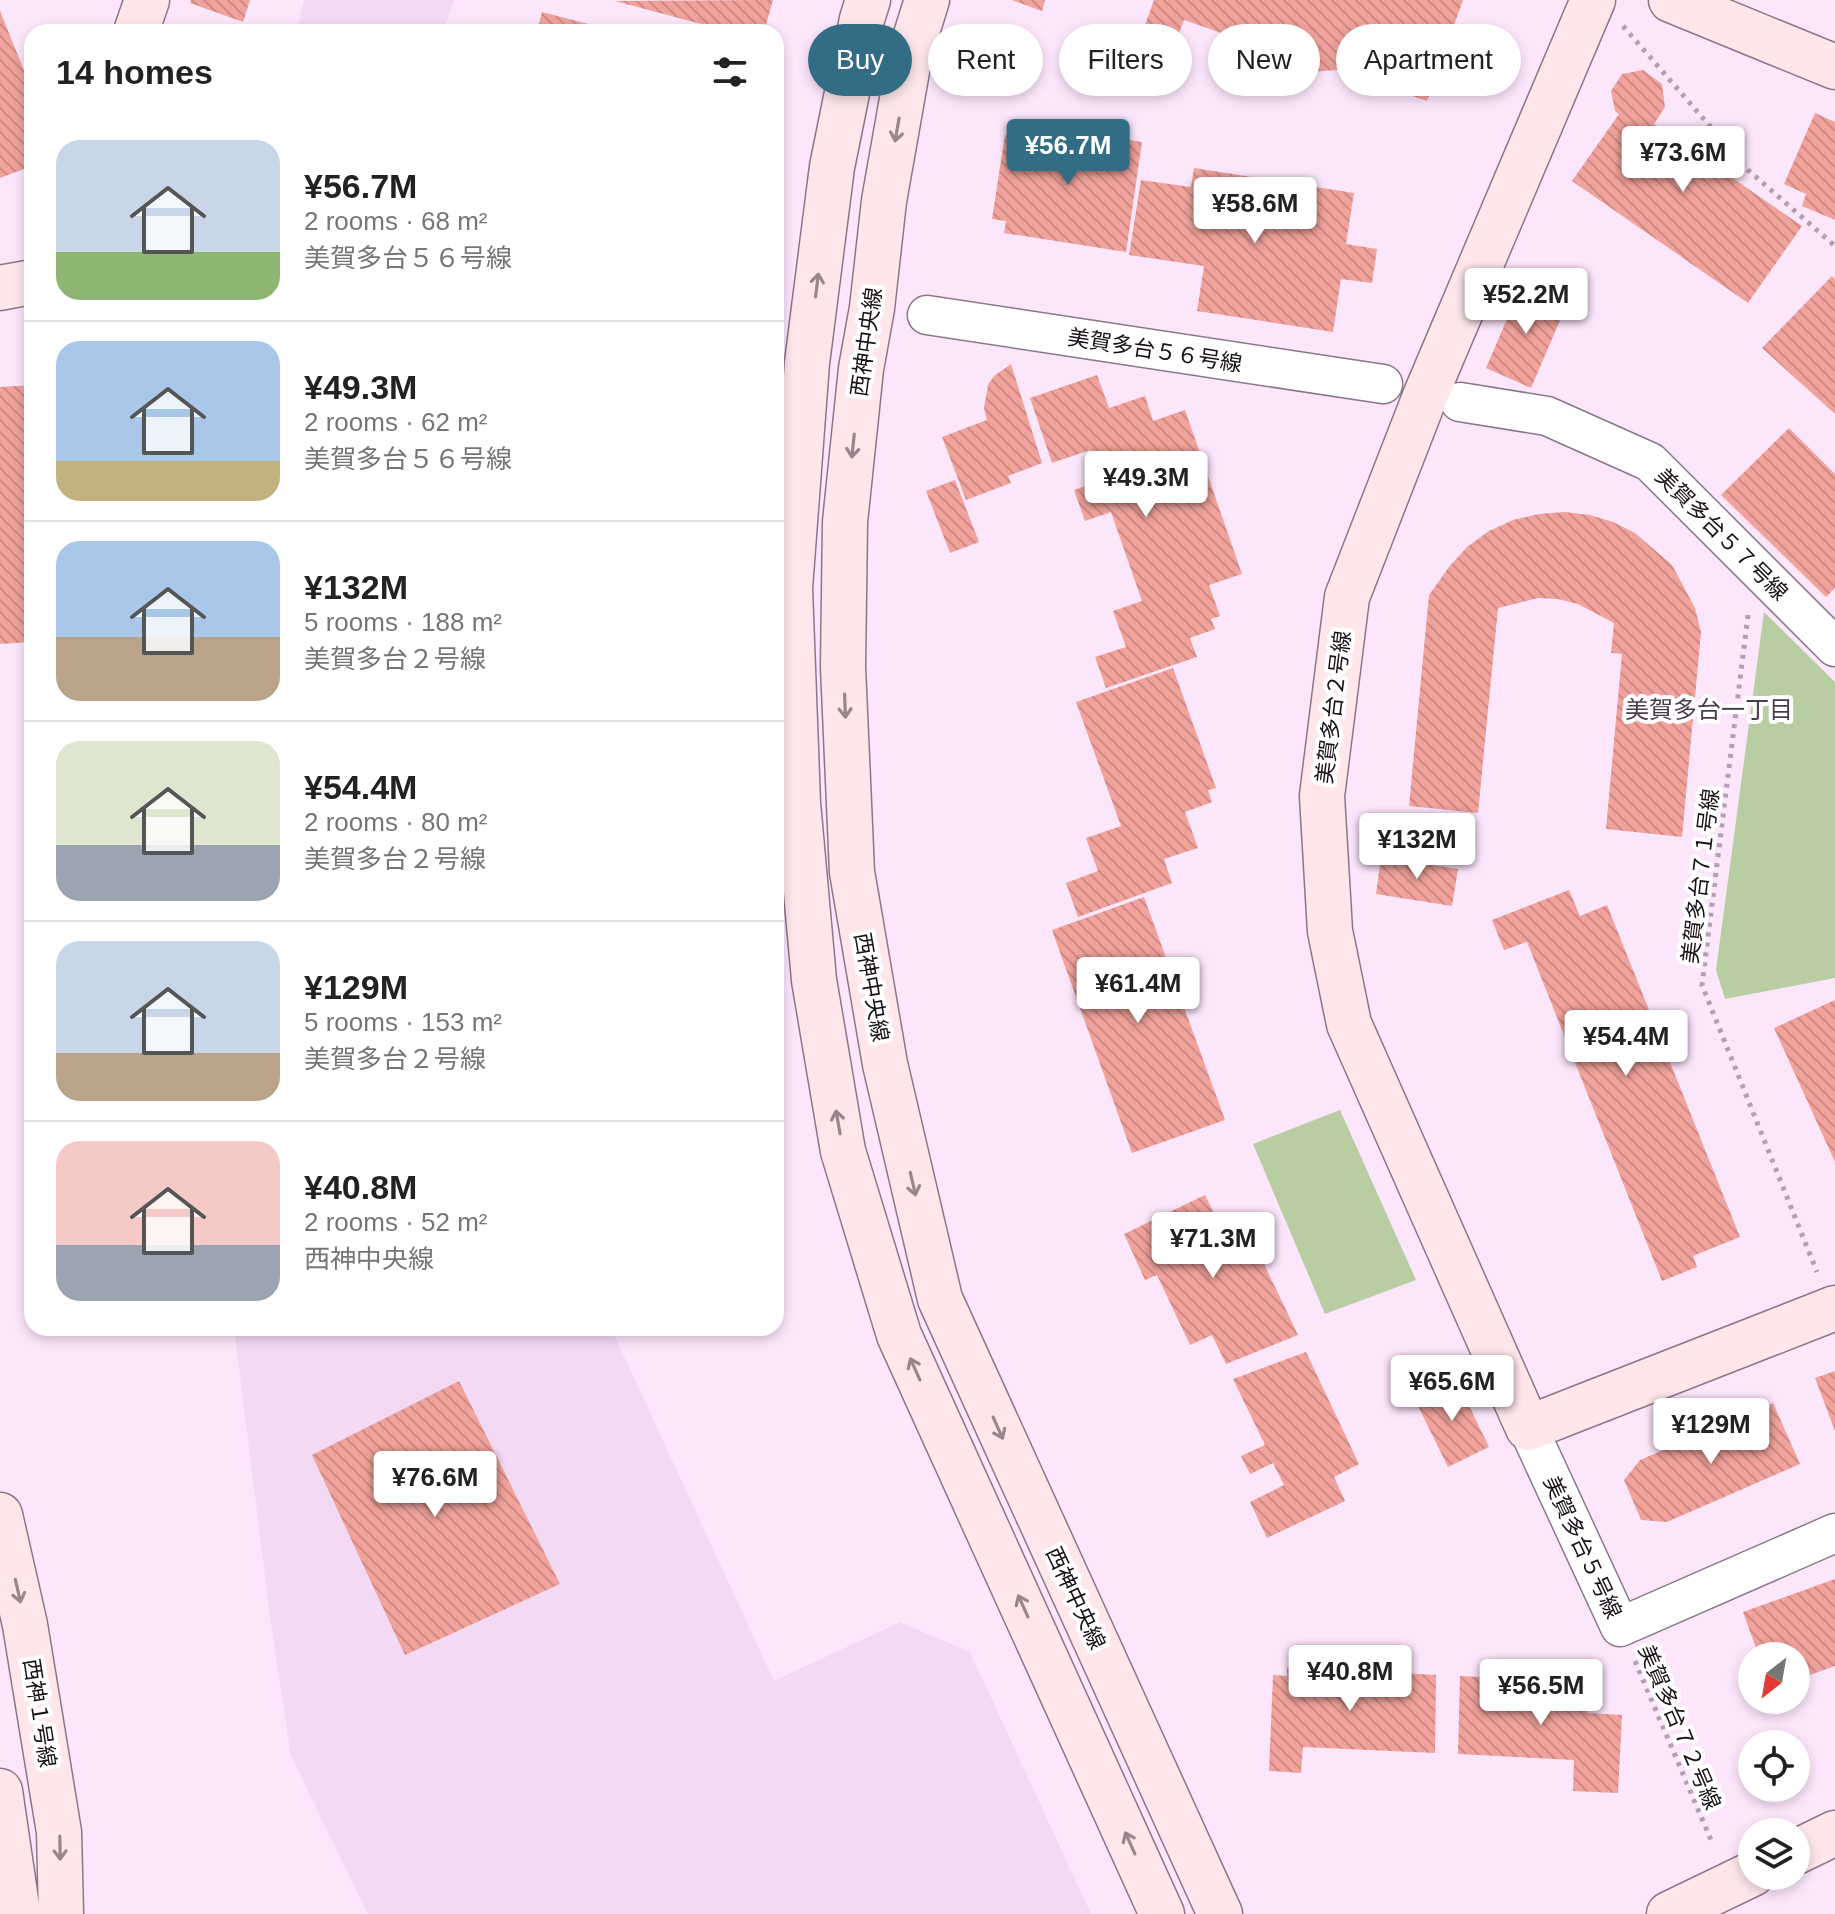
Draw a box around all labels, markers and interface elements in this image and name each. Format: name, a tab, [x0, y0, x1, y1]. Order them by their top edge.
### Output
chip: Buy	[808, 24, 912, 96]
chip: Rent	[928, 24, 1043, 96]
chip: Filters	[1059, 24, 1192, 96]
chip: New	[1208, 24, 1320, 96]
chip: Apartment	[1336, 24, 1521, 96]
icon: filters	[708, 50, 752, 94]
text: 14 homes	[56, 53, 213, 91]
one-way arrow	[888, 117, 903, 142]
pin: ¥56.7M	[1003, 119, 1133, 187]
pin: ¥73.6M	[1618, 126, 1748, 194]
text: ¥56.7M	[1025, 130, 1111, 160]
text: ¥73.6M	[1640, 137, 1726, 167]
text: ¥56.7M	[304, 167, 417, 205]
icon: home	[120, 172, 216, 268]
pin: ¥58.6M	[1190, 177, 1320, 245]
text: ¥58.6M	[1212, 188, 1298, 218]
text: 2 rooms · 68 m²	[304, 206, 488, 236]
text: 美賀多台５６号線	[304, 243, 512, 273]
pin: ¥52.2M	[1461, 268, 1591, 336]
one-way arrow	[810, 273, 825, 299]
text: ¥52.2M	[1483, 279, 1569, 309]
street label: 西神中央線	[846, 286, 887, 398]
street label: 美賀多台５６号線	[1066, 324, 1244, 377]
text: ¥49.3M	[304, 368, 417, 406]
icon: home	[120, 373, 216, 469]
text: 2 rooms · 62 m²	[304, 407, 488, 437]
one-way arrow	[846, 432, 861, 459]
text: 美賀多台５６号線	[304, 444, 512, 474]
pin: ¥49.3M	[1081, 451, 1211, 519]
text: ¥49.3M	[1103, 462, 1189, 492]
street label: 美賀多台５７号線	[1651, 463, 1793, 605]
text: ¥132M	[304, 568, 408, 606]
icon: home	[120, 573, 216, 669]
text: 5 rooms · 188 m²	[304, 607, 502, 637]
street label: 美賀多台２号線	[1312, 629, 1355, 785]
text: 美賀多台２号線	[304, 644, 486, 674]
one-way arrow	[837, 692, 852, 719]
district label: 美賀多台一丁目	[1625, 696, 1793, 723]
text: ¥54.4M	[304, 768, 417, 806]
icon: home	[120, 773, 216, 869]
street label: 美賀多台７１号線	[1677, 787, 1724, 965]
text: 2 rooms · 80 m²	[304, 807, 488, 837]
pin: ¥132M	[1361, 813, 1473, 881]
text: ¥132M	[1377, 824, 1457, 854]
text: 美賀多台２号線	[304, 844, 486, 874]
street label: 西神中央線	[850, 931, 893, 1043]
pin: ¥61.4M	[1073, 957, 1203, 1025]
text: ¥129M	[304, 968, 408, 1006]
text: ¥61.4M	[1095, 968, 1181, 998]
icon: home	[120, 973, 216, 1069]
text: 5 rooms · 153 m²	[304, 1007, 502, 1037]
pin: ¥54.4M	[1561, 1010, 1691, 1078]
text: ¥54.4M	[1583, 1021, 1669, 1051]
text: 美賀多台２号線	[304, 1044, 486, 1074]
one-way arrow	[830, 1109, 845, 1135]
text: ¥40.8M	[304, 1168, 417, 1206]
one-way arrow	[906, 1170, 921, 1196]
icon: home	[120, 1173, 216, 1269]
text: 2 rooms · 52 m²	[304, 1207, 488, 1237]
pin: ¥71.3M	[1148, 1212, 1278, 1280]
text: ¥71.3M	[1170, 1223, 1256, 1253]
text: 西神中央線	[304, 1244, 434, 1274]
pin: ¥65.6M	[1387, 1355, 1517, 1423]
one-way arrow	[907, 1358, 922, 1382]
text: ¥65.6M	[1409, 1366, 1495, 1396]
pin: ¥129M	[1655, 1398, 1767, 1466]
text: ¥129M	[1671, 1409, 1751, 1439]
one-way arrow	[992, 1415, 1007, 1440]
pin: ¥76.6M	[370, 1451, 500, 1519]
text: ¥76.6M	[392, 1462, 478, 1492]
street label: 美賀多台５号線	[1539, 1472, 1626, 1622]
street label: 西神中央線	[1041, 1543, 1110, 1653]
one-way arrow	[11, 1578, 26, 1604]
one-way arrow	[1014, 1594, 1029, 1619]
street label: 美賀多台７２号線	[1634, 1641, 1725, 1813]
north arrow	[1738, 1642, 1810, 1714]
map controls	[1738, 1642, 1810, 1890]
pin: ¥40.8M	[1285, 1645, 1415, 1713]
text: ¥40.8M	[1307, 1656, 1393, 1686]
street label: 西神１号線	[19, 1657, 60, 1769]
pin: ¥56.5M	[1476, 1659, 1606, 1727]
text: ¥56.5M	[1498, 1670, 1584, 1700]
button: locate	[1738, 1730, 1810, 1802]
button: layers	[1738, 1818, 1810, 1890]
one-way arrow	[1122, 1831, 1137, 1855]
one-way arrow	[52, 1834, 67, 1861]

